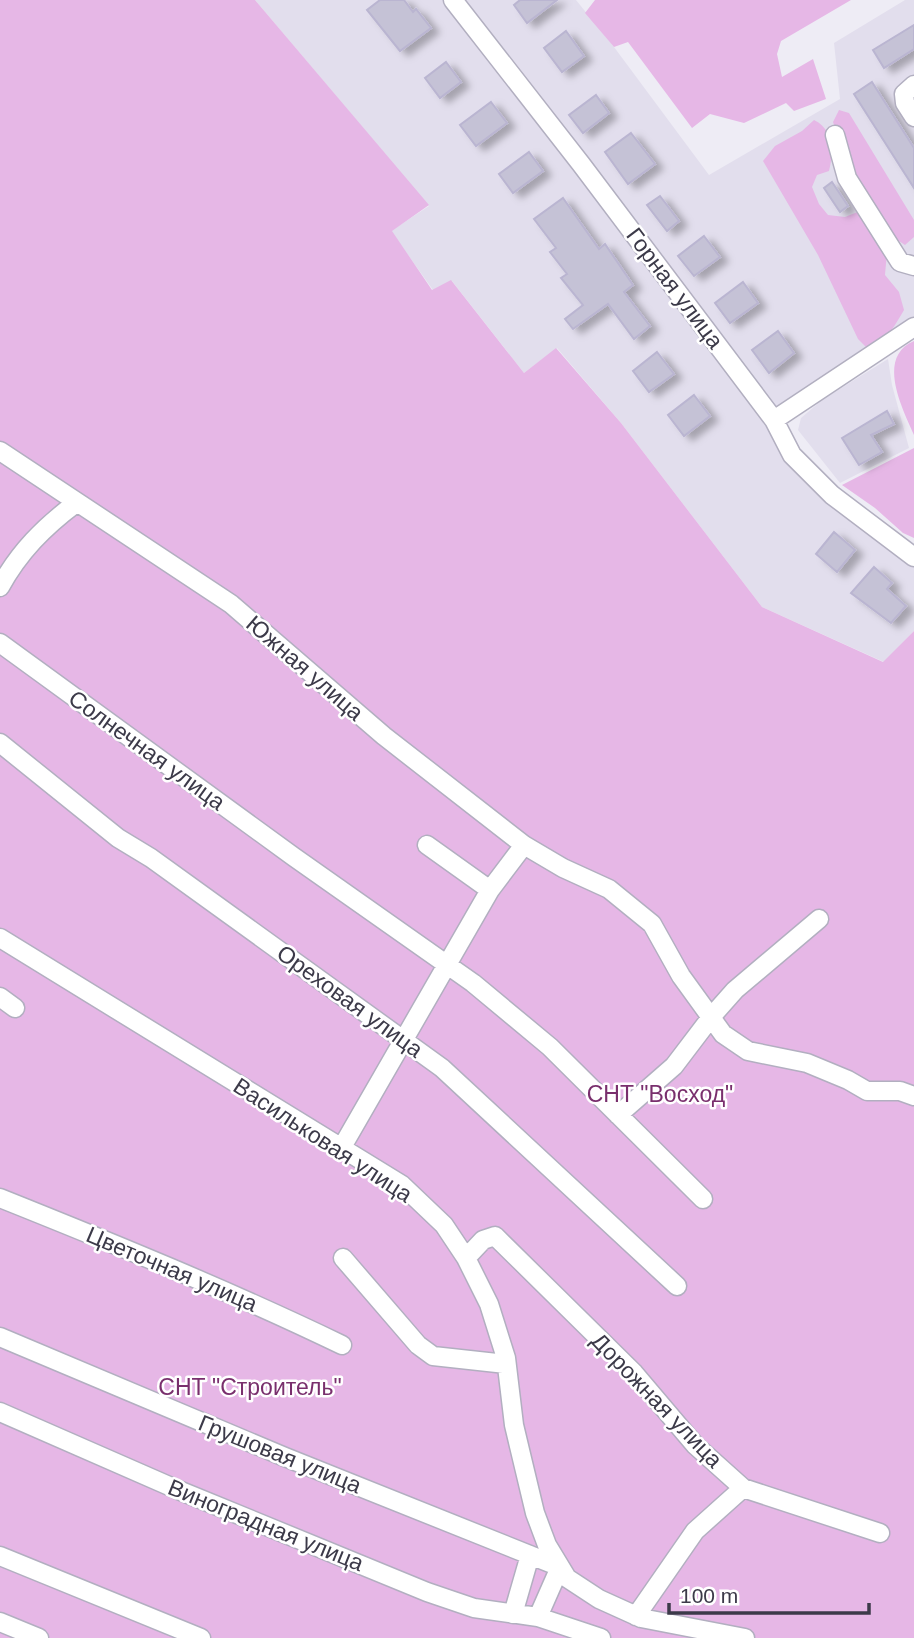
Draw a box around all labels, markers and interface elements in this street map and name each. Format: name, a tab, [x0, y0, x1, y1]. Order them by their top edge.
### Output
street label: Горная улица	[621, 223, 729, 354]
street label: Южная улица	[241, 610, 369, 726]
street label: Солнечная улица	[64, 685, 230, 815]
street label: Ореховая улица	[272, 939, 428, 1063]
street label: Васильковая улица	[229, 1073, 417, 1208]
park label: СНТ "Восход"	[587, 1081, 733, 1107]
street label: Цветочная улица	[83, 1221, 262, 1317]
street label: Дорожная улица	[586, 1327, 728, 1473]
park label: СНТ "Строитель"	[158, 1374, 342, 1400]
street label: Грушовая улица	[195, 1409, 365, 1499]
street label: Виноградная улица	[164, 1474, 368, 1576]
scale bar	[669, 1572, 869, 1616]
text: 100 m	[680, 1584, 738, 1607]

